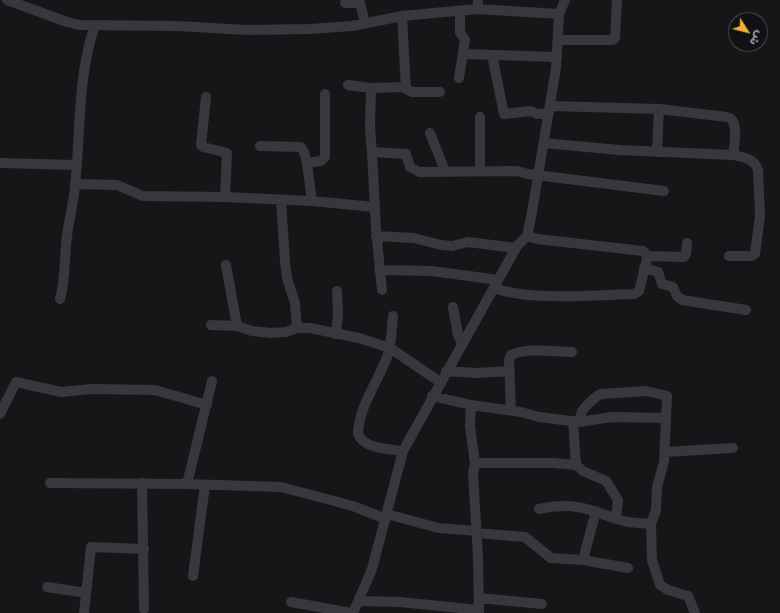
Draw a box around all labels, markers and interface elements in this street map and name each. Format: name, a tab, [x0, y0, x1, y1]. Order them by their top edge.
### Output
north arrow	[728, 12, 768, 52]
text: ش	[748, 29, 767, 49]

